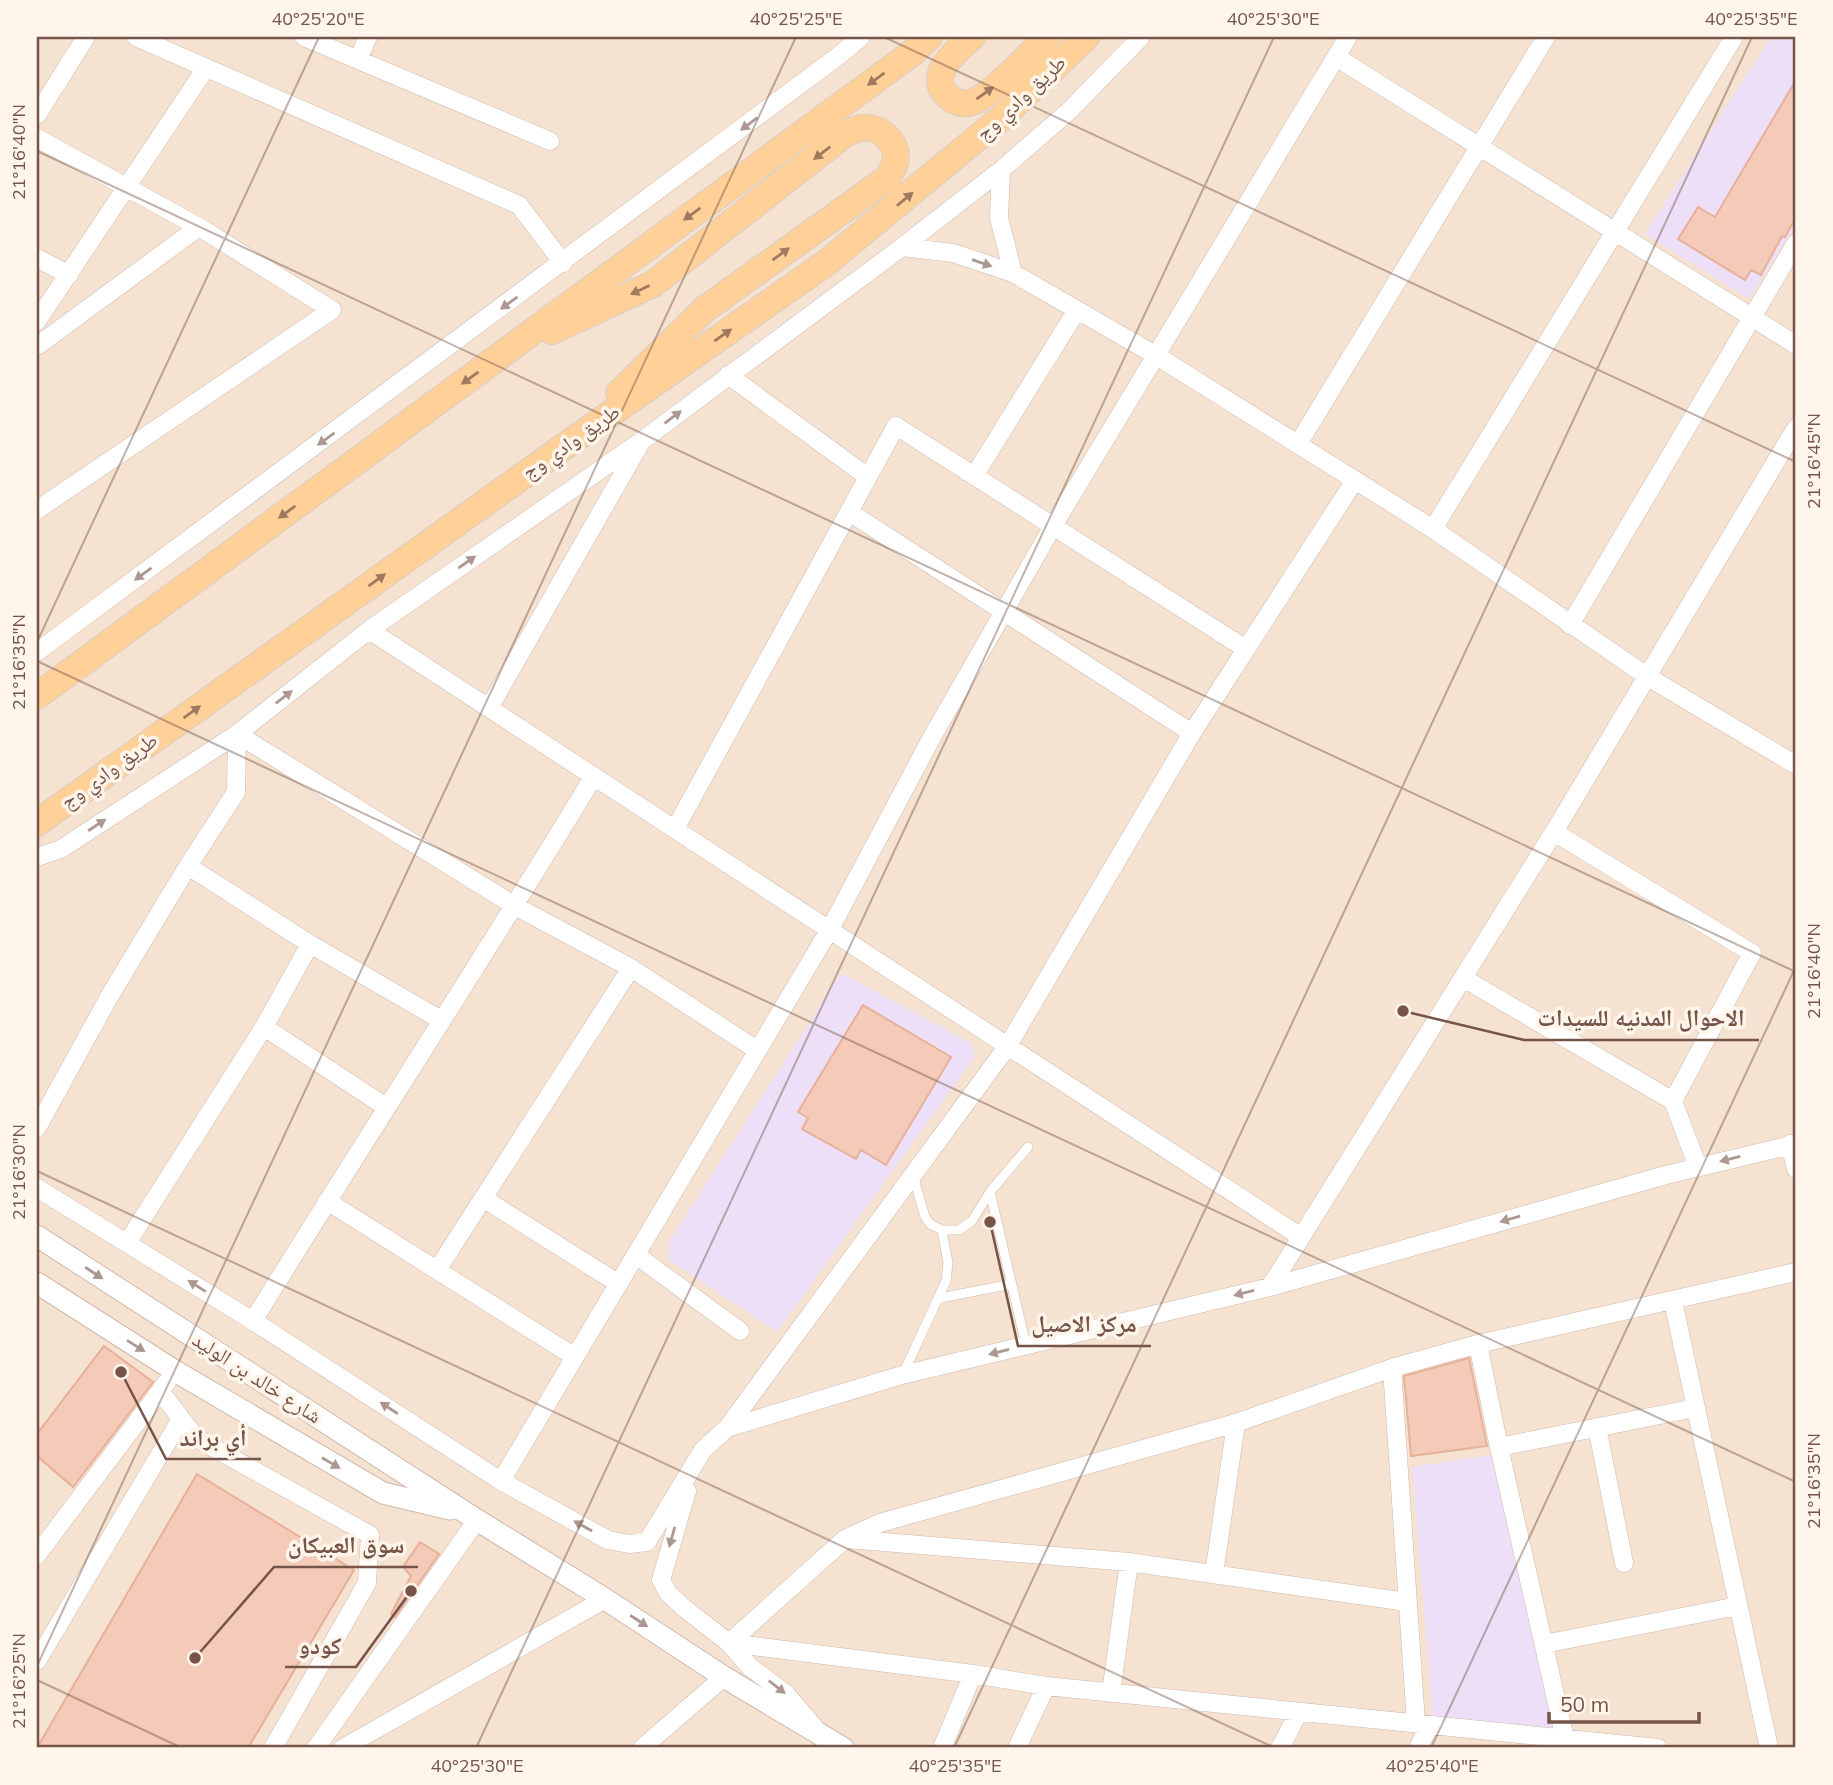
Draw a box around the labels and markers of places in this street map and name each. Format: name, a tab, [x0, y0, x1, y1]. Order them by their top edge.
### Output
callout: الاحوال المدنيه للسيدات	[1524, 996, 1759, 1040]
callout: مركز الاصيل	[1018, 1302, 1151, 1346]
callout: أي براند	[166, 1415, 261, 1459]
callout: سوق العبيكان	[274, 1523, 418, 1567]
callout: كودو	[285, 1623, 356, 1667]

